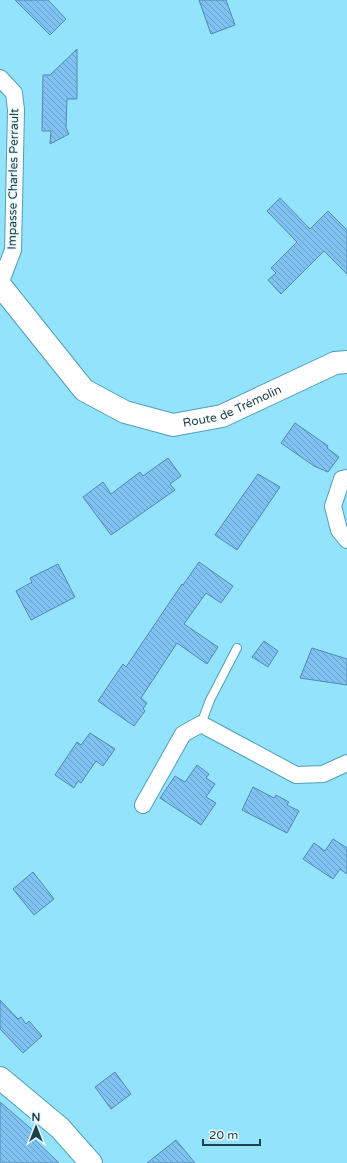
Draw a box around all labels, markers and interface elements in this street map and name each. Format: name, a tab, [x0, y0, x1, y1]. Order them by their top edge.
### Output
street label: Impasse Charles Perrault	[5, 108, 21, 250]
street label: Route de Trémolin	[182, 382, 284, 430]
north arrow	[16, 1107, 56, 1147]
text: N	[32, 1111, 40, 1124]
scale bar	[203, 1121, 260, 1147]
text: 20 m	[209, 1128, 238, 1142]

